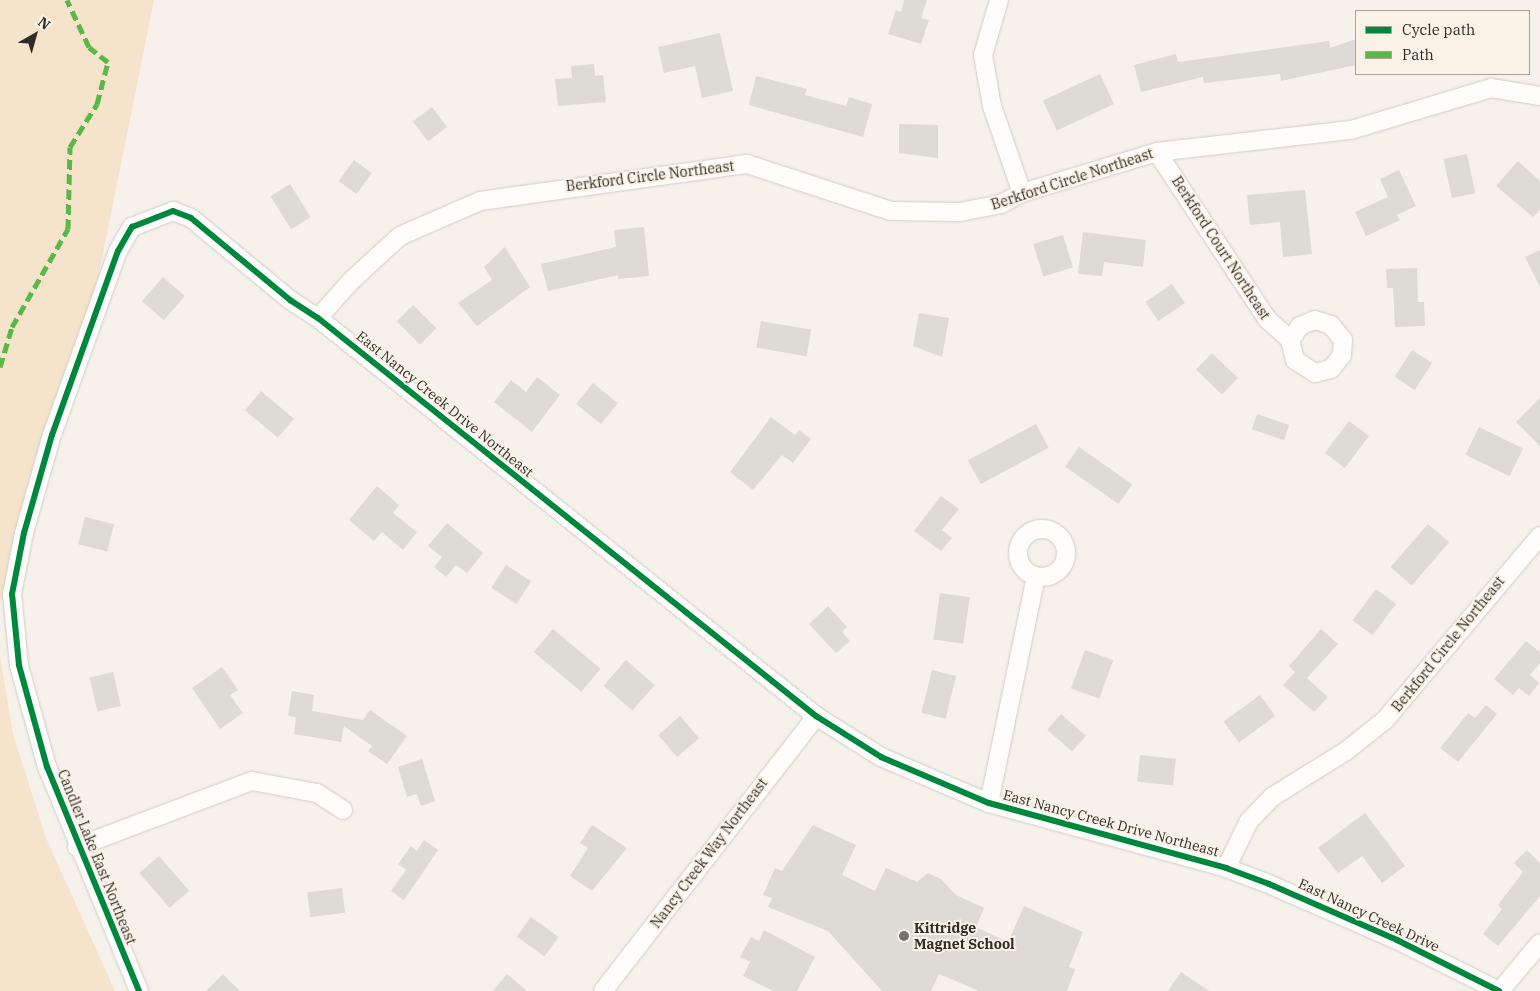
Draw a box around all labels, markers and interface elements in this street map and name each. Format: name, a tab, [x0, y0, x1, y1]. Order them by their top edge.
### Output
north arrow	[10, 10, 60, 60]
legend	[1355, 10, 1530, 75]
text: N	[34, 13, 54, 34]
text: Cycle path	[1402, 20, 1475, 39]
text: Path	[1402, 45, 1434, 64]
street label: Berkford Circle Northeast	[989, 145, 1155, 213]
street label: Berkford Circle Northeast	[565, 157, 735, 195]
street label: Berkford Court Northeast	[1168, 173, 1274, 323]
street label: East Nancy Creek Drive Northeast	[353, 327, 537, 481]
street label: Berkford Circle Northeast	[1388, 573, 1508, 715]
street label: Candler Lake East Northeast	[54, 767, 140, 947]
street label: Nancy Creek Way Northeast	[647, 775, 771, 931]
street label: East Nancy Creek Drive Northeast	[1001, 786, 1221, 860]
street label: East Nancy Creek Drive	[1296, 875, 1442, 955]
place label: Kittridge Magnet School	[914, 920, 1015, 952]
marker: Kittridge Magnet School	[898, 930, 910, 942]

